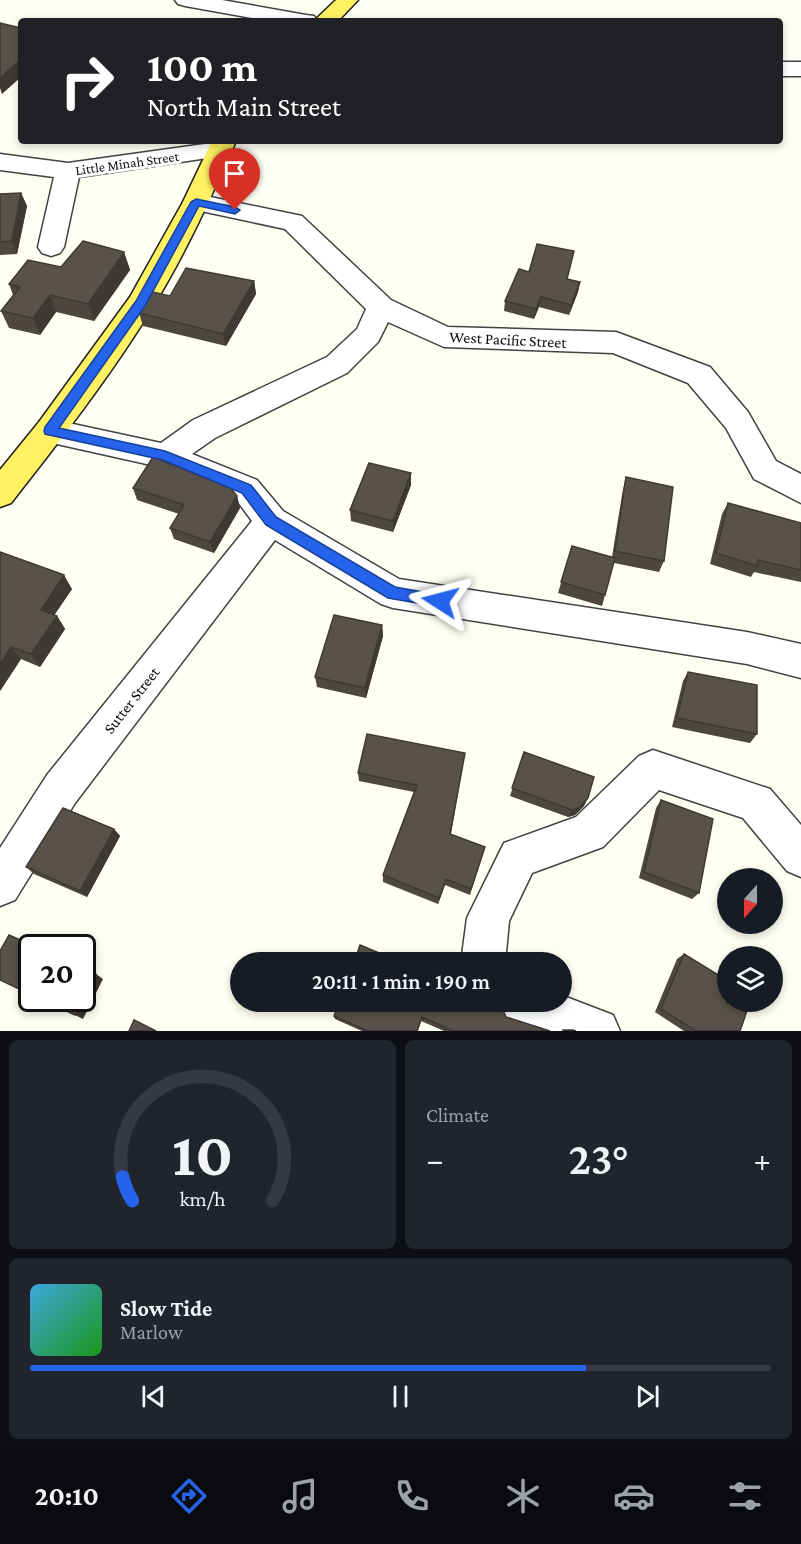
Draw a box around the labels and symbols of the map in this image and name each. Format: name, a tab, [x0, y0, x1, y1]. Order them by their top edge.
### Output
street label: Little Minah Street	[74, 148, 180, 178]
pin	[209, 148, 260, 210]
street label: West Pacific Street	[449, 328, 568, 351]
position arrow	[408, 569, 472, 633]
street label: Sutter Street	[100, 663, 163, 737]
north arrow	[717, 868, 783, 934]
speed limit sign: 20	[18, 934, 96, 1012]

